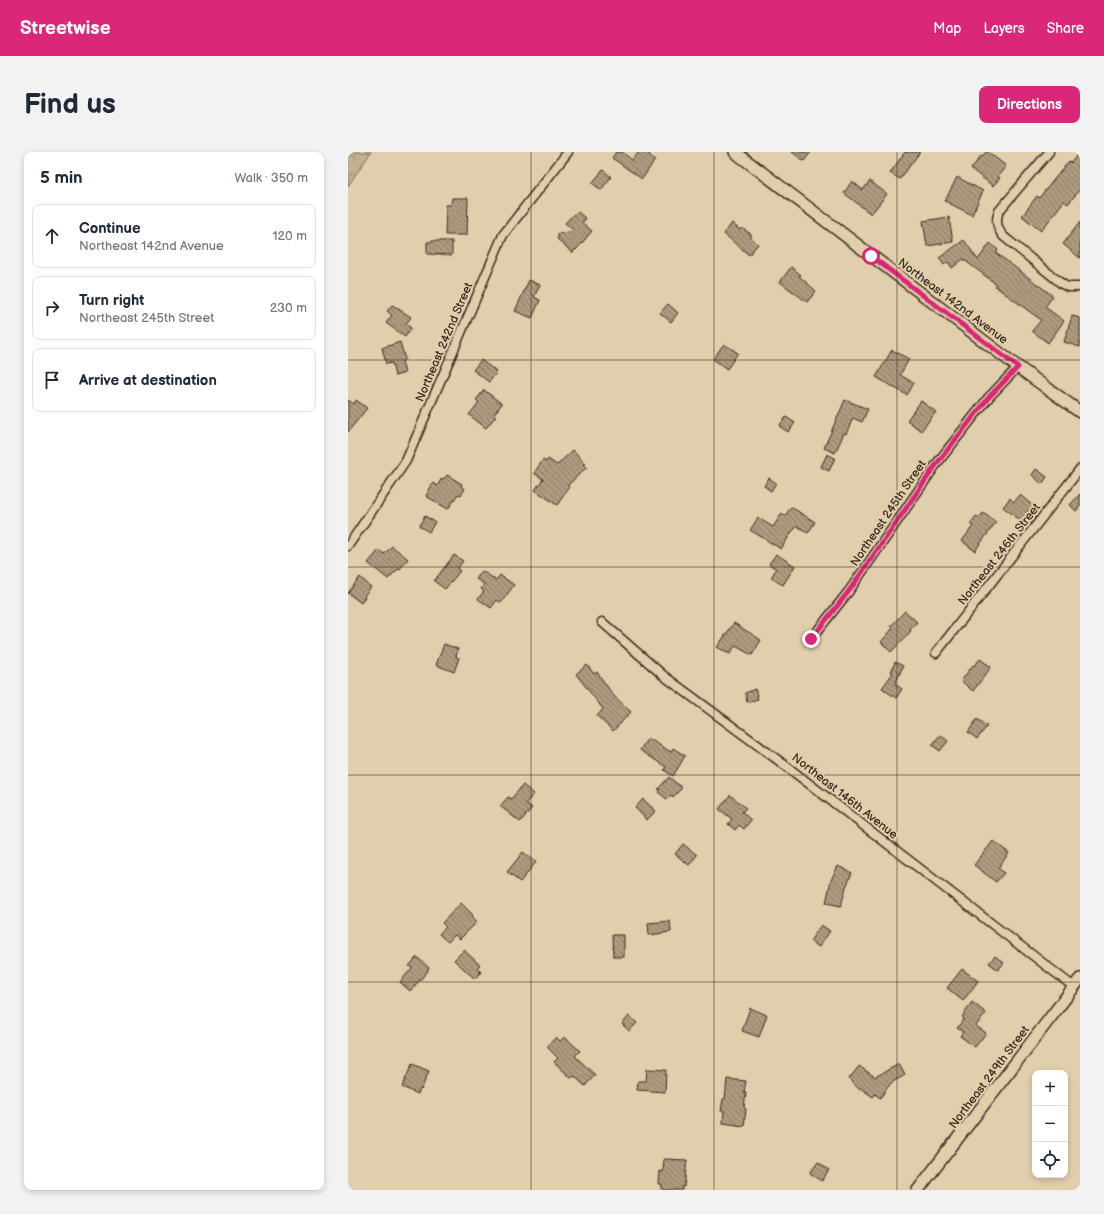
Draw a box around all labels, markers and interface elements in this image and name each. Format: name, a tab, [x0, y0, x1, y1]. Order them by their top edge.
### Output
text: Streetwise	[20, 17, 111, 40]
text: Map	[933, 20, 961, 37]
text: Layers	[983, 20, 1025, 37]
text: Share	[1047, 20, 1084, 37]
button: Directions	[979, 86, 1080, 123]
text: Find us	[24, 88, 116, 121]
text: 5 min	[40, 168, 83, 188]
text: Walk · 350 m	[234, 170, 308, 186]
text: Continue	[79, 219, 141, 238]
icon: ahead	[41, 225, 63, 247]
text: 120 m	[272, 228, 307, 244]
text: Northeast 142nd Avenue	[79, 238, 224, 254]
route start	[862, 247, 880, 265]
street label: Northeast 142nd Avenue	[895, 255, 1011, 348]
street label: Northeast 242nd Street	[412, 280, 477, 404]
text: Turn right	[79, 291, 144, 310]
icon: right	[41, 297, 63, 319]
text: 230 m	[270, 300, 307, 316]
text: Northeast 245th Street	[79, 310, 214, 326]
icon: arrive	[41, 369, 63, 391]
text: Arrive at destination	[79, 371, 217, 390]
street label: Northeast 245th Street	[847, 457, 930, 569]
street label: Northeast 246th Street	[955, 500, 1044, 608]
route end	[802, 630, 820, 648]
street label: Northeast 146th Avenue	[789, 750, 901, 842]
street label: Northeast 249th Street	[946, 1023, 1033, 1132]
map controls	[1032, 1070, 1068, 1178]
button: +	[1032, 1070, 1068, 1106]
button: −	[1032, 1106, 1068, 1142]
button: locate	[1032, 1142, 1068, 1178]

